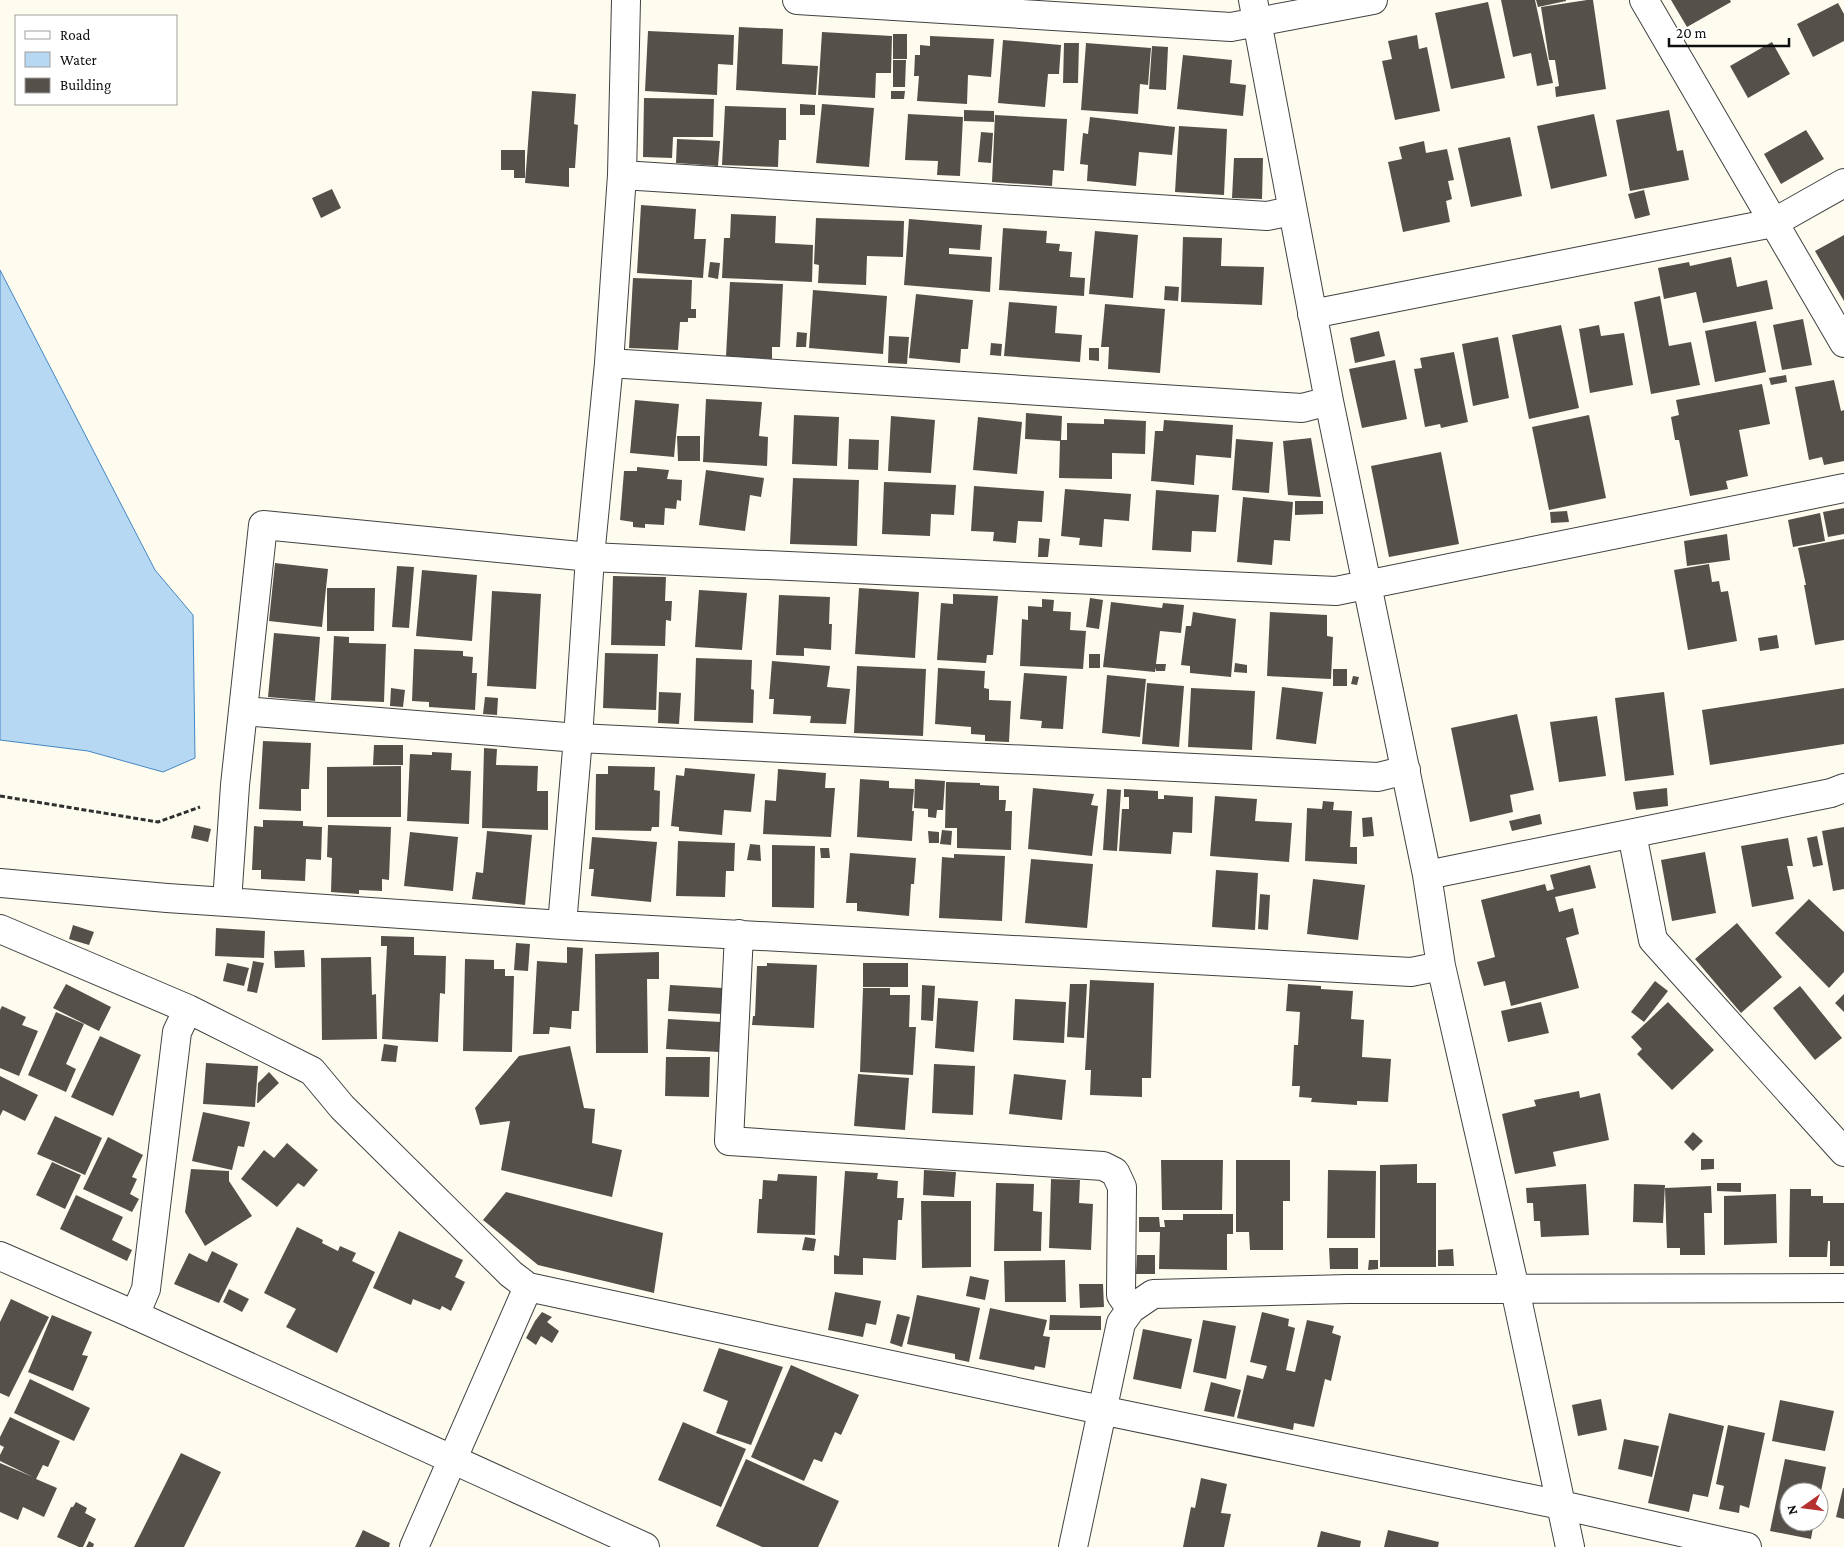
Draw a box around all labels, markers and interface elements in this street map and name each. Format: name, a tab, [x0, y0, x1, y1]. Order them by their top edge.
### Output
legend	[15, 15, 178, 105]
scale bar	[1669, 15, 1789, 47]
text: 20 m	[1676, 25, 1707, 41]
text: Road	[60, 27, 91, 43]
text: Water	[60, 52, 97, 68]
text: Building	[60, 77, 111, 94]
north arrow	[1779, 1482, 1829, 1532]
text: N	[1782, 1503, 1800, 1517]

